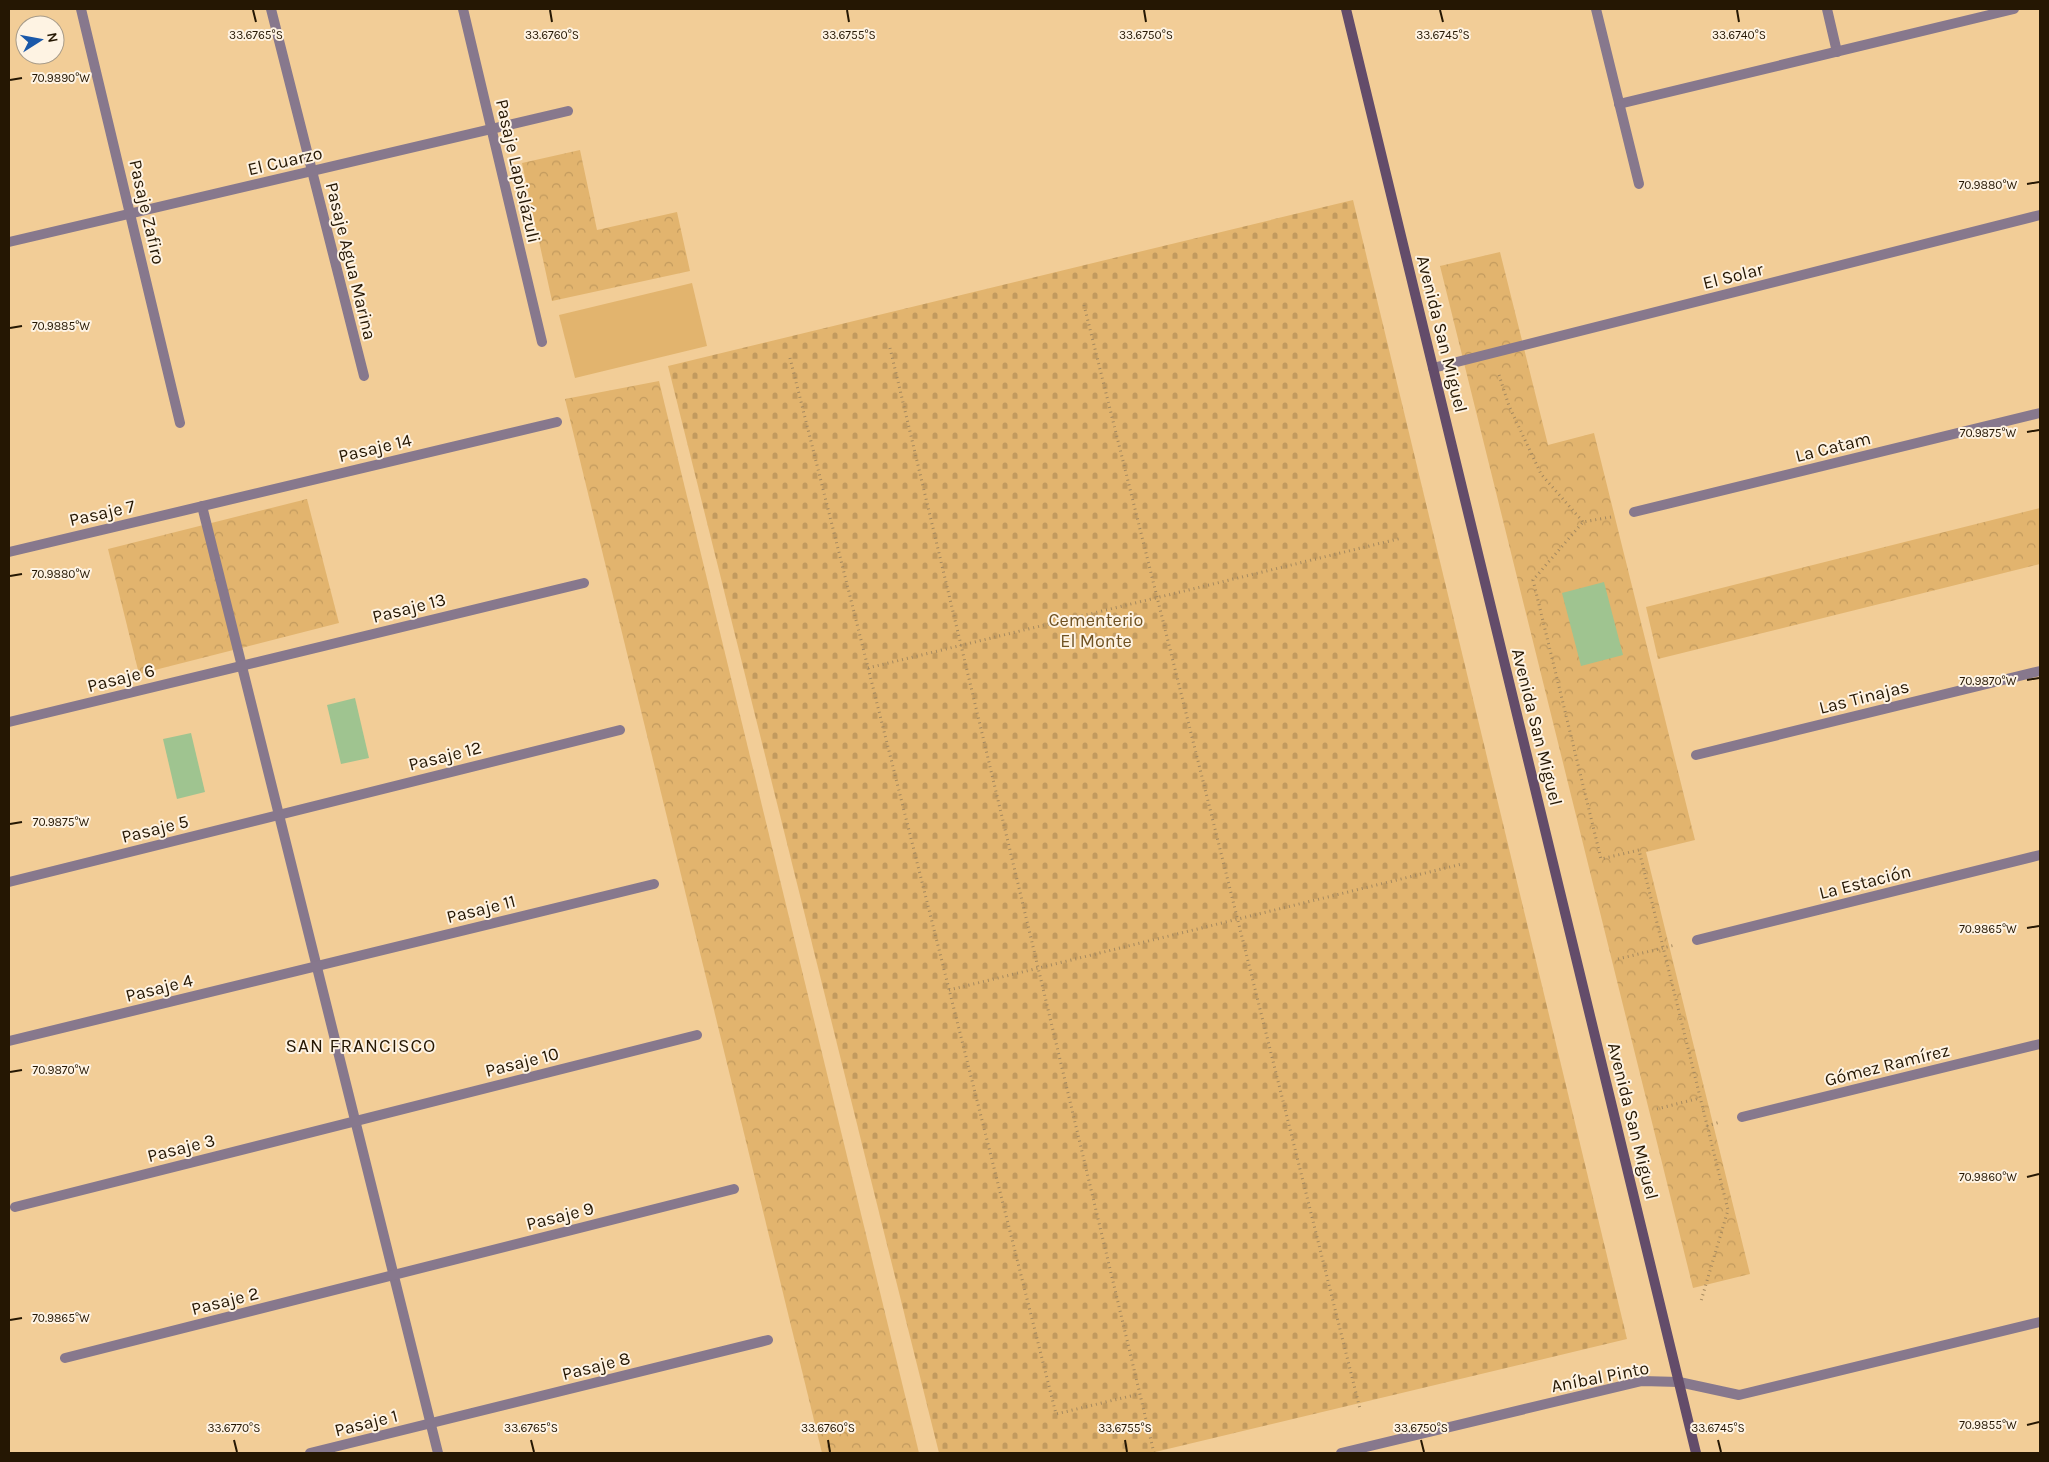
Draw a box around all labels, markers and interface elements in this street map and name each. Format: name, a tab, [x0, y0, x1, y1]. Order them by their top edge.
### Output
north arrow	[15, 15, 65, 65]
text: 33.6765°S	[229, 28, 283, 42]
text: 33.6760°S	[525, 28, 579, 42]
text: 33.6755°S	[822, 28, 876, 42]
text: 33.6750°S	[1119, 28, 1173, 42]
text: 33.6745°S	[1416, 28, 1470, 42]
text: 33.6740°S	[1712, 28, 1766, 42]
text: N	[43, 31, 62, 44]
text: 70.9890°W	[32, 71, 90, 85]
street label: Pasaje Lapislázuli	[491, 97, 545, 245]
street label: El Cuarzo	[245, 142, 325, 180]
street label: Pasaje Zafiro	[124, 157, 170, 267]
text: 70.9880°W	[1959, 178, 2018, 192]
street label: Pasaje Agua Marina	[321, 180, 381, 342]
street label: Avenida San Miguel	[1412, 253, 1472, 415]
street label: El Solar	[1700, 258, 1766, 294]
text: 70.9885°W	[32, 319, 90, 333]
text: 70.9875°W	[1960, 426, 2016, 440]
street label: La Catam	[1793, 427, 1873, 467]
street label: Pasaje 14	[336, 429, 414, 467]
street label: Pasaje 7	[67, 495, 138, 531]
text: 70.9880°W	[32, 567, 91, 581]
street label: Pasaje 13	[370, 588, 448, 628]
park label: Cementerio El Monte	[1049, 609, 1143, 652]
street label: Avenida San Miguel	[1507, 646, 1567, 808]
street label: Pasaje 6	[85, 659, 157, 697]
text: 70.9870°W	[1960, 674, 2017, 688]
street label: Las Tinajas	[1817, 675, 1911, 719]
street label: Pasaje 12	[406, 736, 484, 776]
street label: Pasaje 5	[119, 810, 191, 848]
text: 70.9875°W	[33, 815, 89, 829]
street label: La Estación	[1817, 860, 1913, 904]
street label: Pasaje 11	[444, 890, 518, 928]
text: 70.9865°W	[1959, 922, 2017, 936]
street label: Pasaje 4	[123, 969, 195, 1007]
district label: SAN FRANCISCO	[286, 1035, 436, 1057]
street label: Gómez Ramírez	[1822, 1039, 1952, 1091]
street label: Avenida San Miguel	[1603, 1040, 1663, 1202]
street label: Pasaje 10	[483, 1042, 561, 1082]
text: 70.9870°W	[33, 1063, 90, 1077]
street label: Pasaje 3	[145, 1129, 217, 1167]
text: 70.9860°W	[1959, 1170, 2017, 1184]
street label: Pasaje 9	[524, 1197, 596, 1235]
street label: Pasaje 2	[189, 1282, 261, 1320]
text: 70.9865°W	[32, 1311, 90, 1325]
street label: Pasaje 8	[560, 1347, 632, 1385]
street label: Aníbal Pinto	[1549, 1357, 1651, 1397]
street label: Pasaje 1	[332, 1405, 400, 1441]
text: 70.9855°W	[1959, 1418, 2017, 1432]
text: 33.6770°S	[208, 1421, 260, 1435]
text: 33.6765°S	[504, 1421, 558, 1435]
text: 33.6760°S	[801, 1421, 855, 1435]
text: 33.6755°S	[1098, 1421, 1152, 1435]
text: 33.6750°S	[1394, 1421, 1448, 1435]
text: 33.6745°S	[1691, 1421, 1745, 1435]

